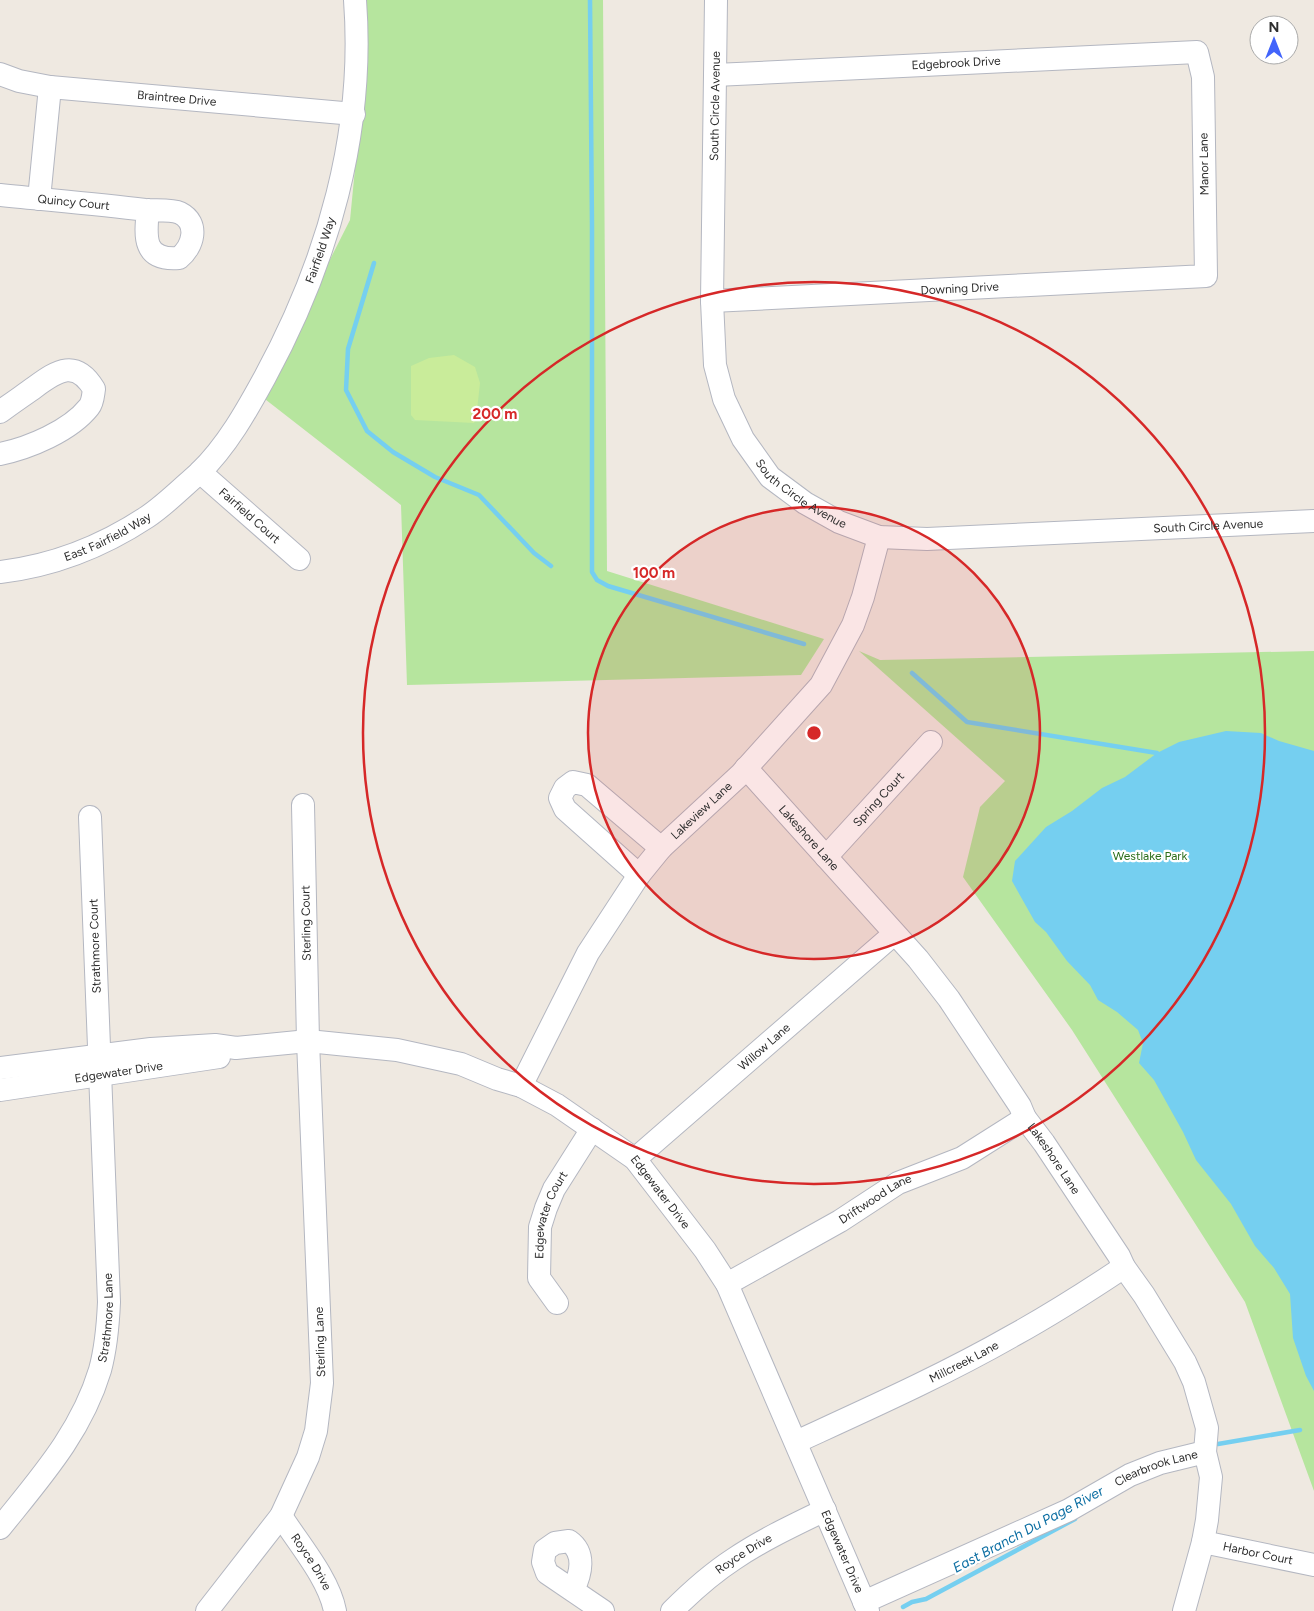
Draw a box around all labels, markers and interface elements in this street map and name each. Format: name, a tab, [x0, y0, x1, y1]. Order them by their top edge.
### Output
north arrow	[1249, 15, 1299, 65]
text: N	[1269, 19, 1279, 36]
street label: South Circle Avenue	[707, 50, 723, 161]
street label: Edgebrook Drive	[911, 54, 1001, 72]
street label: Braintree Drive	[136, 88, 217, 109]
street label: Manor Lane	[1196, 132, 1212, 195]
street label: Quincy Court	[37, 192, 111, 213]
street label: Fairfield Way	[302, 215, 338, 285]
street label: Downing Drive	[920, 279, 1000, 297]
text: 200 m	[473, 405, 517, 423]
street label: South Circle Avenue	[753, 456, 849, 531]
street label: Fairfield Court	[216, 485, 283, 546]
street label: East Fairfield Way	[62, 509, 154, 564]
street label: South Circle Avenue	[1153, 516, 1264, 535]
text: 100 m	[633, 564, 675, 582]
centre of rings	[805, 724, 823, 742]
street label: Spring Court	[850, 769, 907, 830]
street label: Lakeview Lane	[668, 779, 735, 842]
street label: Lakeshore Lane	[776, 802, 842, 874]
park label: Westlake Park	[1113, 849, 1187, 863]
street label: Sterling Court	[298, 885, 314, 961]
street label: Strathmore Court	[86, 898, 104, 994]
street label: Willow Lane	[735, 1020, 793, 1073]
street label: Edgewater Drive	[74, 1059, 164, 1086]
street label: Lakeshore Lane	[1024, 1120, 1083, 1197]
street label: Edgewater Drive	[628, 1152, 693, 1232]
street label: Edgewater Court	[532, 1168, 571, 1259]
street label: Driftwood Lane	[836, 1171, 914, 1227]
street label: Strathmore Lane	[95, 1272, 116, 1364]
street label: Sterling Lane	[312, 1306, 328, 1377]
street label: Millcreek Lane	[927, 1338, 1001, 1386]
street label: Clearbrook Lane	[1112, 1447, 1199, 1489]
water label: East Branch Du Page River	[950, 1482, 1108, 1576]
street label: Edgewater Drive	[818, 1508, 867, 1595]
street label: Royce Drive	[288, 1531, 334, 1593]
street label: Royce Drive	[712, 1531, 775, 1577]
street label: Harbor Court	[1222, 1539, 1295, 1568]

